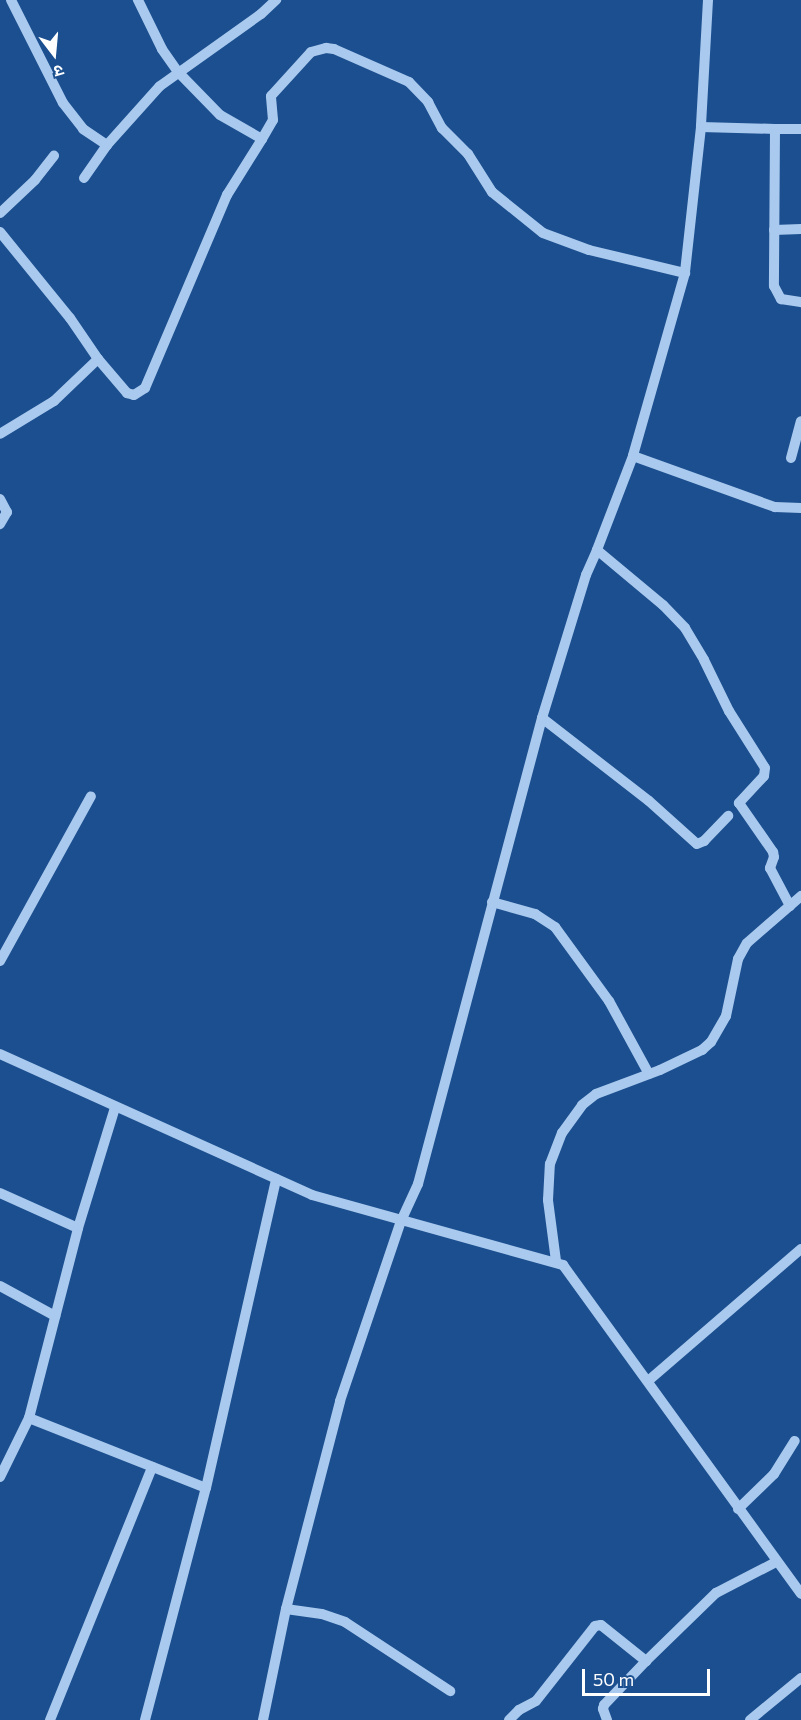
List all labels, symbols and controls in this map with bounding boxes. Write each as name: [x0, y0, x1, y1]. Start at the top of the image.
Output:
north arrow: [24, 24, 84, 84]
text: उ: [52, 61, 66, 82]
scale bar: [585, 1657, 712, 1695]
text: 50 m: [593, 1668, 634, 1690]

